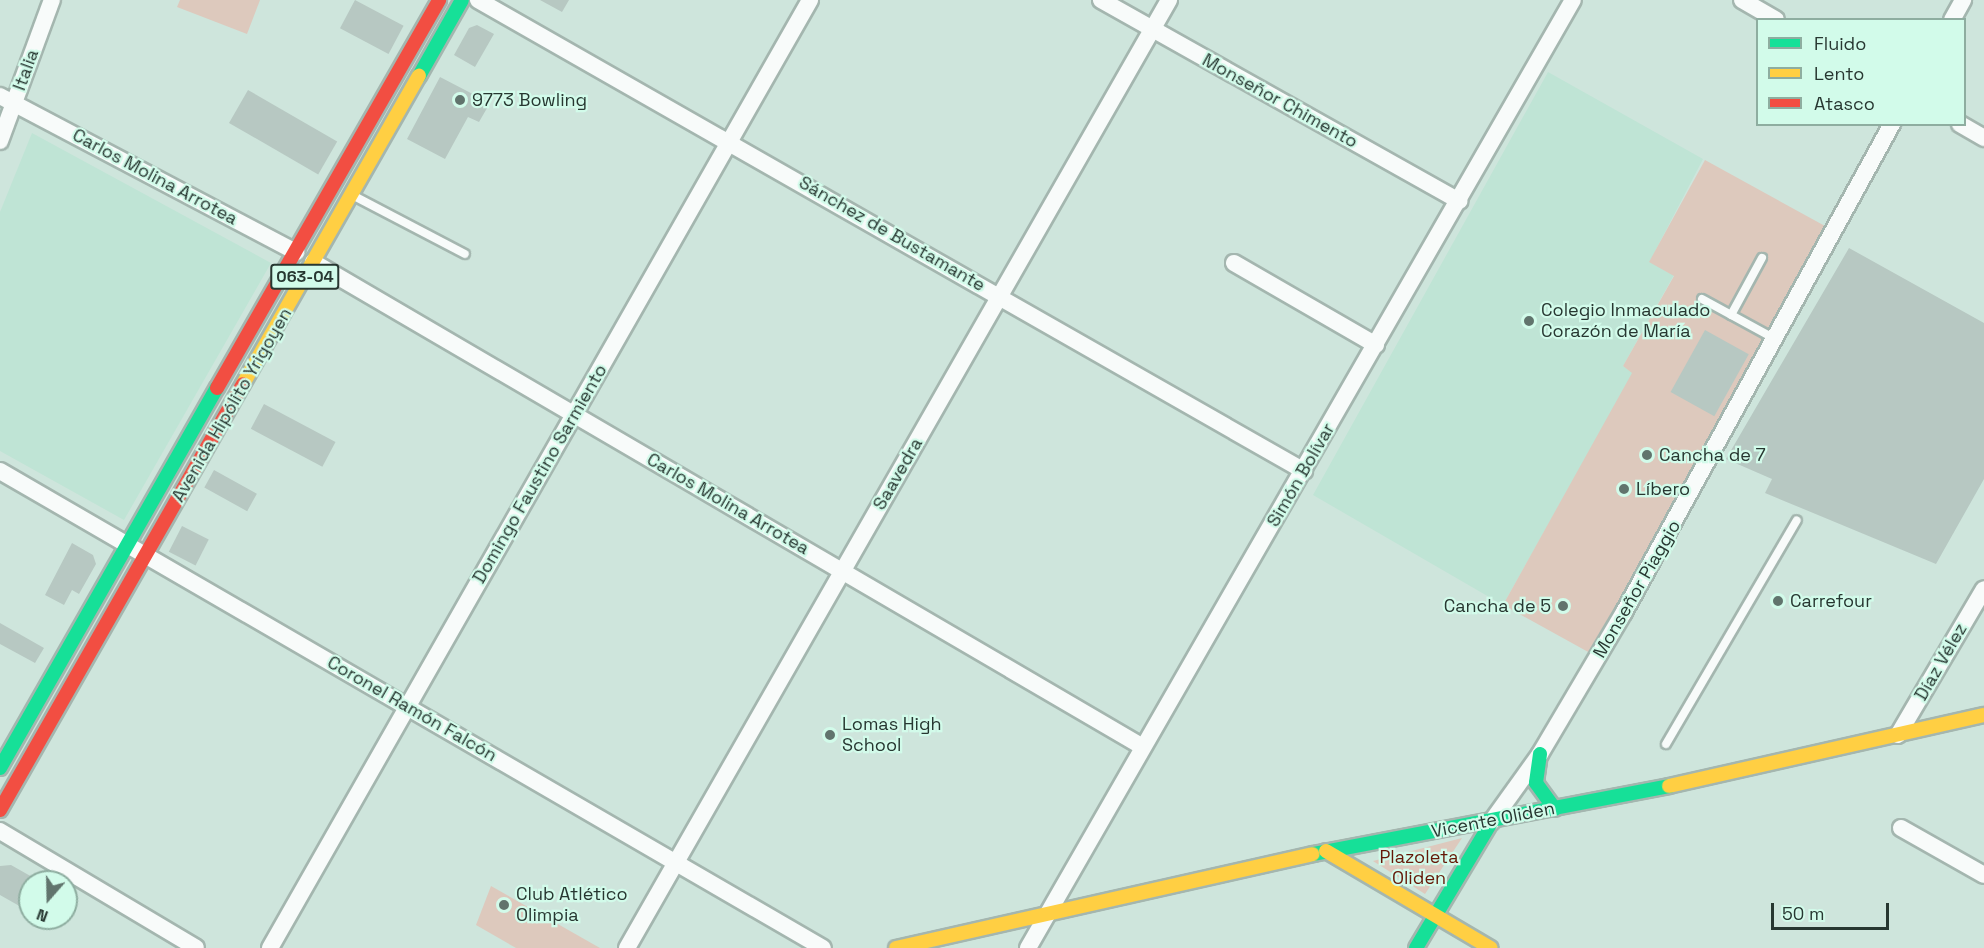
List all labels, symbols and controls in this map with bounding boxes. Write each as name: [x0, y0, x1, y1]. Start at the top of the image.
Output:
legend: [1756, 18, 1966, 126]
text: Fluido: [1814, 32, 1866, 55]
street label: Italia: [9, 47, 43, 93]
street label: Monseñor Chimento: [1198, 49, 1362, 153]
text: Lento: [1814, 62, 1864, 85]
place label: 9773 Bowling: [472, 89, 587, 111]
text: Atasco: [1814, 92, 1875, 115]
marker: 9773 Bowling: [453, 93, 467, 107]
street label: Carlos Molina Arrotea: [69, 124, 241, 230]
street label: Sánchez de Bustamante: [795, 172, 989, 296]
road number: 063-04: [269, 264, 341, 290]
place label: Colegio Inmaculado Corazón de María: [1541, 300, 1710, 342]
street label: Avenida Hipólito Yrigoyen: [167, 304, 297, 506]
marker: Colegio Inmaculado Corazón de María: [1522, 314, 1536, 328]
street label: Domingo Faustino Sarmiento: [468, 361, 612, 587]
street label: Simón Bolívar: [1263, 419, 1339, 531]
street label: Saavedra: [869, 434, 927, 514]
place label: Cancha de 7: [1659, 444, 1766, 466]
marker: Cancha de 7: [1640, 448, 1654, 462]
street label: Carlos Molina Arrotea: [643, 449, 813, 559]
place label: Líbero: [1636, 478, 1690, 500]
marker: Líbero: [1617, 482, 1631, 496]
street label: Monseñor Piaggio: [1589, 516, 1685, 662]
place label: Carrefour: [1790, 590, 1872, 612]
marker: Carrefour: [1771, 594, 1785, 608]
place label: Cancha de 5: [1444, 595, 1551, 617]
marker: Cancha de 5: [1556, 599, 1570, 613]
street label: Díaz Vélez: [1910, 619, 1972, 705]
street label: Coronel Ramón Falcón: [323, 652, 501, 766]
place label: Lomas High School: [842, 714, 942, 756]
marker: Lomas High School: [823, 728, 837, 742]
street label: Vicente Oliden: [1430, 797, 1556, 843]
park label: Plazoleta Oliden: [1379, 847, 1459, 890]
north arrow: [18, 870, 78, 930]
place label: Club Atlético Olimpia: [516, 884, 628, 926]
scale bar: [1774, 891, 1892, 929]
marker: Club Atlético Olimpia: [497, 898, 511, 912]
text: 50 m: [1782, 902, 1824, 925]
text: N: [34, 904, 51, 927]

